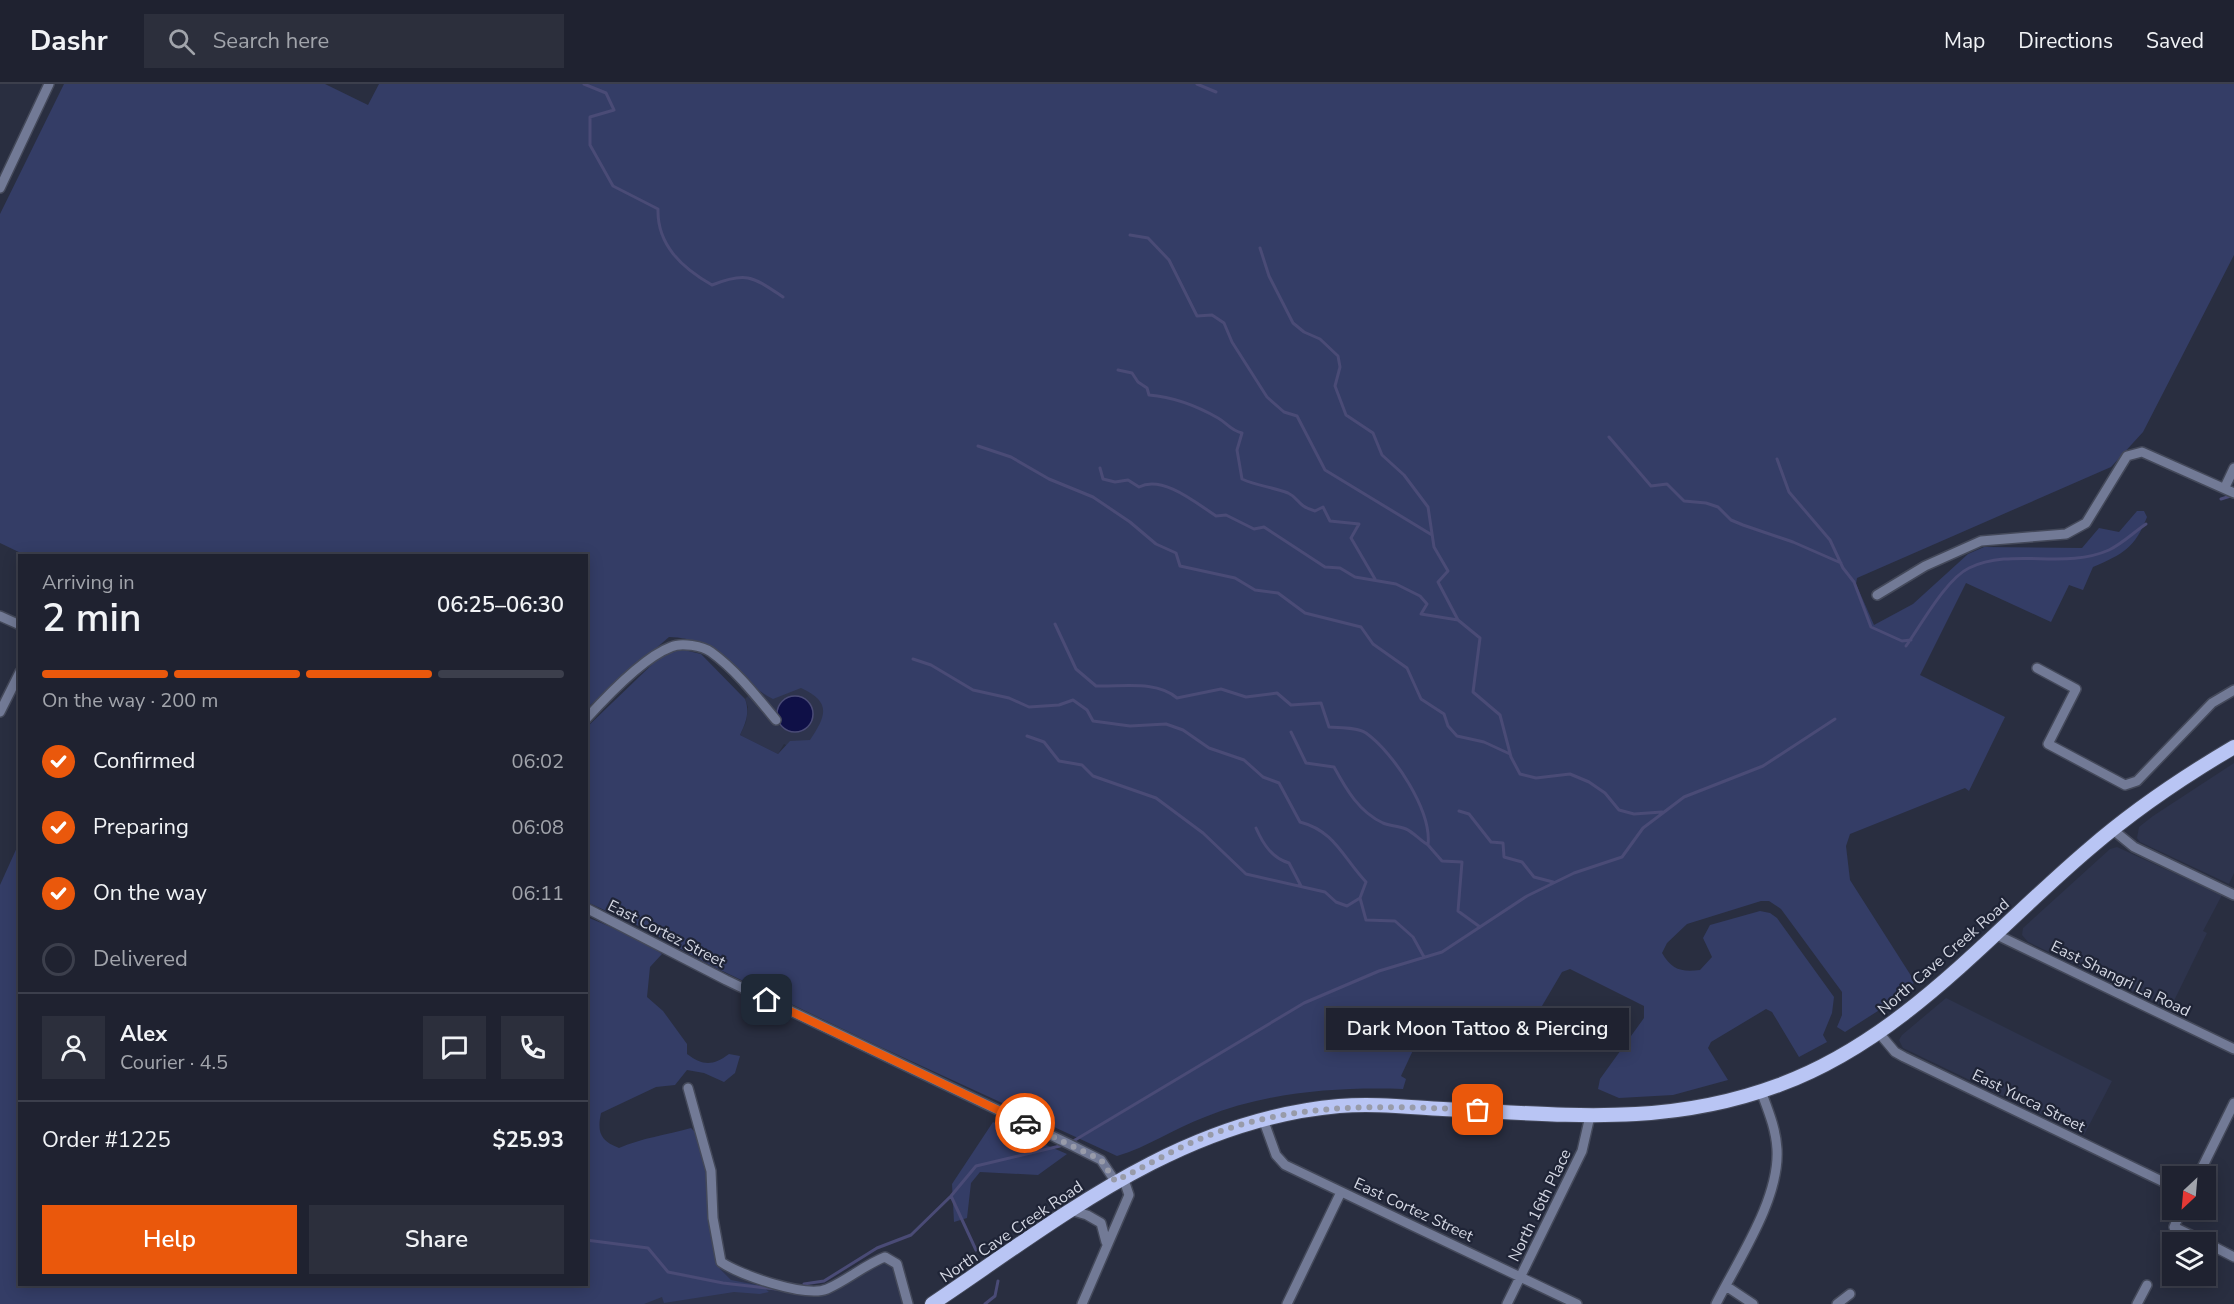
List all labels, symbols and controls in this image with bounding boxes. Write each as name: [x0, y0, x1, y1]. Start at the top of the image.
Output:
search box: [144, 14, 564, 68]
text: Dashr: [30, 22, 108, 60]
icon: search: [165, 25, 198, 58]
text: Search here: [213, 26, 329, 56]
text: Map: [1944, 27, 1985, 55]
text: Directions: [2018, 27, 2113, 55]
text: Saved: [2146, 27, 2204, 55]
text: Arriving in: [42, 569, 135, 596]
text: 06:25–06:30: [437, 590, 564, 620]
text: 2 min: [42, 592, 141, 645]
text: On the way · 200 m: [42, 687, 218, 714]
icon: check: [42, 745, 75, 778]
text: Confirmed: [93, 746, 195, 776]
text: 06:02: [511, 748, 564, 775]
icon: check: [42, 811, 75, 844]
text: Preparing: [93, 812, 189, 842]
text: 06:08: [511, 814, 564, 841]
icon: check: [42, 877, 75, 910]
text: On the way: [93, 878, 207, 908]
text: 06:11: [511, 880, 564, 907]
street label: North Cave Creek Road: [1873, 893, 2014, 1020]
street label: East Cortez Street: [604, 895, 730, 973]
street label: East Shangri La Road: [2047, 935, 2194, 1022]
text: Delivered: [93, 944, 188, 974]
pin: [741, 974, 792, 1025]
icon: home: [750, 983, 783, 1016]
callout: Dark Moon Tattoo & Piercing: [1326, 1008, 1630, 1050]
text: Dark Moon Tattoo & Piercing: [1347, 1015, 1608, 1042]
button: person: [42, 1016, 105, 1079]
button: chat: [423, 1016, 486, 1079]
button: phone: [501, 1016, 564, 1079]
text: Alex: [120, 1019, 167, 1049]
text: Courier · 4.5: [120, 1049, 228, 1076]
street label: East Yucca Street: [1968, 1064, 2089, 1138]
pin: [1452, 1084, 1503, 1135]
courier: [995, 1093, 1055, 1153]
icon: bag: [1461, 1093, 1494, 1126]
icon: car: [1009, 1107, 1042, 1140]
text: Order #1225: [42, 1125, 171, 1155]
text: $25.93: [493, 1125, 564, 1155]
street label: North 16th Place: [1503, 1145, 1577, 1265]
north arrow: [2162, 1166, 2216, 1220]
map controls: [2162, 1166, 2216, 1286]
street label: East Cortez Street: [1350, 1173, 1477, 1247]
street label: North Cave Creek Road: [936, 1176, 1087, 1288]
button: Help: [42, 1205, 297, 1274]
button: Share: [309, 1205, 564, 1274]
button: layers: [2162, 1232, 2216, 1286]

